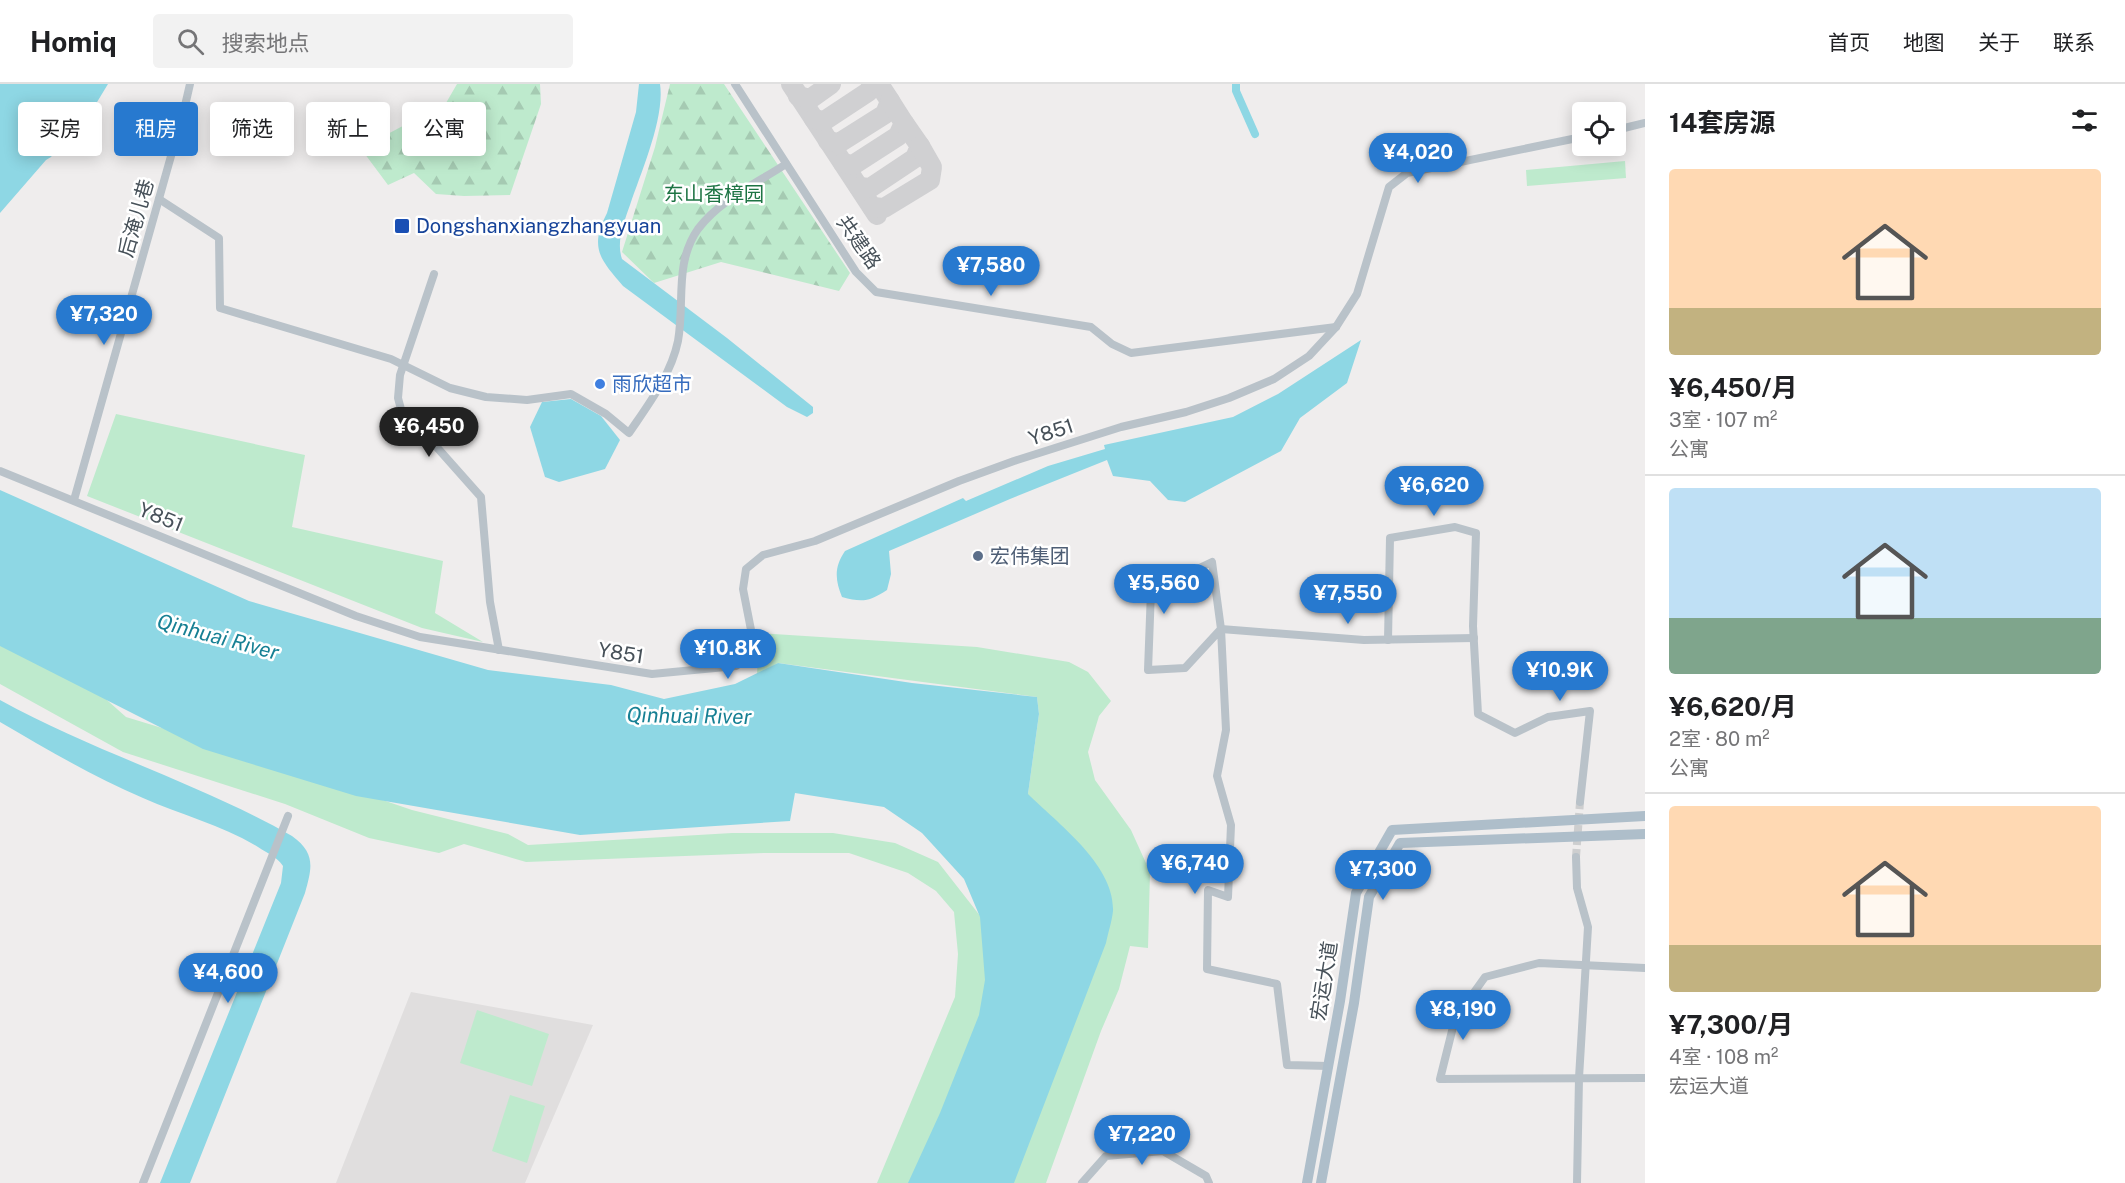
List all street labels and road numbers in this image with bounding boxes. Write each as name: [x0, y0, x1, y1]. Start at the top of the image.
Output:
street label: 后淹儿巷: [113, 176, 159, 260]
street label: 共建路: [832, 211, 886, 273]
street label: Y851: [1025, 413, 1077, 451]
street label: Y851: [135, 497, 187, 537]
street label: Y851: [596, 638, 646, 668]
street label: 宏运大道: [1306, 940, 1342, 1022]

